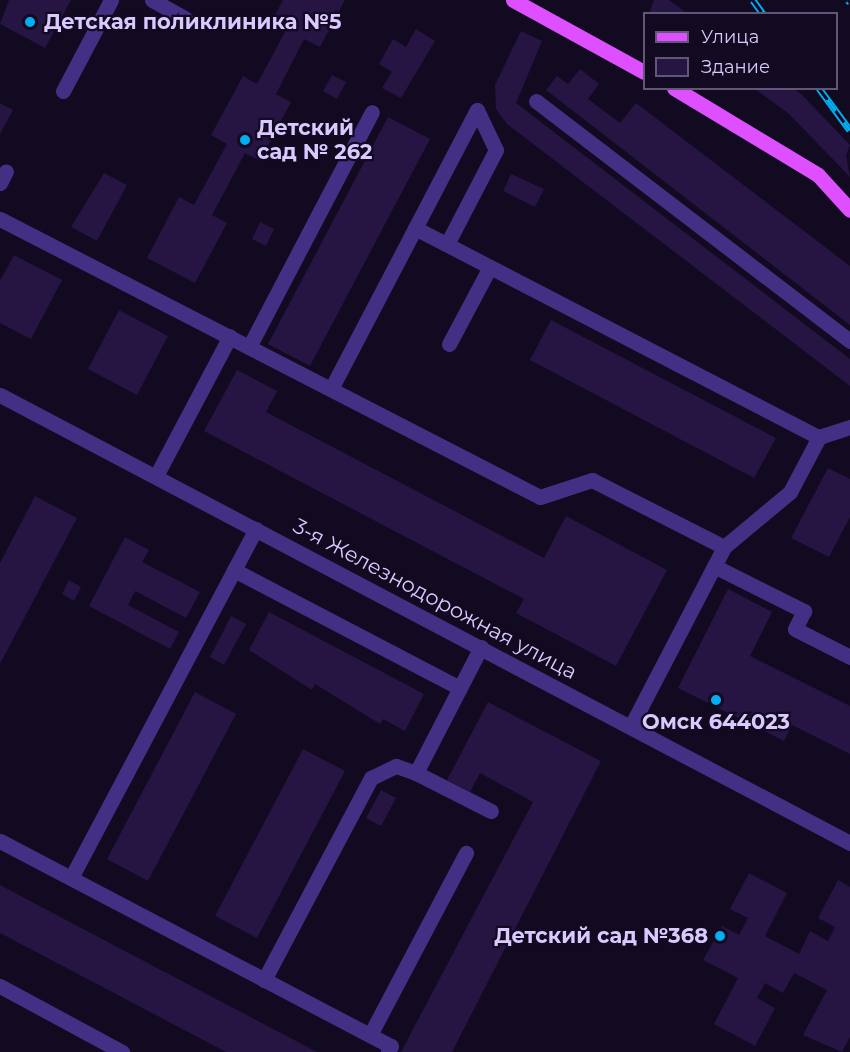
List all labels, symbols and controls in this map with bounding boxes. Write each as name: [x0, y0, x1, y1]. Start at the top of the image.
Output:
place label: Детская поликлиника №5: [44, 9, 341, 35]
legend: [643, 12, 838, 90]
marker: Детская поликлиника №5: [21, 13, 39, 31]
text: Улица: [701, 26, 759, 48]
text: Здание: [701, 56, 770, 78]
place label: Детский сад № 262: [257, 115, 372, 165]
marker: Детский сад № 262: [238, 133, 252, 147]
street label: 3-я Железнодорожная улица: [289, 513, 581, 685]
marker: Омск 644023: [709, 693, 723, 707]
place label: Омск 644023: [642, 709, 790, 735]
place label: Детский сад №368: [494, 923, 708, 949]
marker: Детский сад №368: [713, 929, 727, 943]

